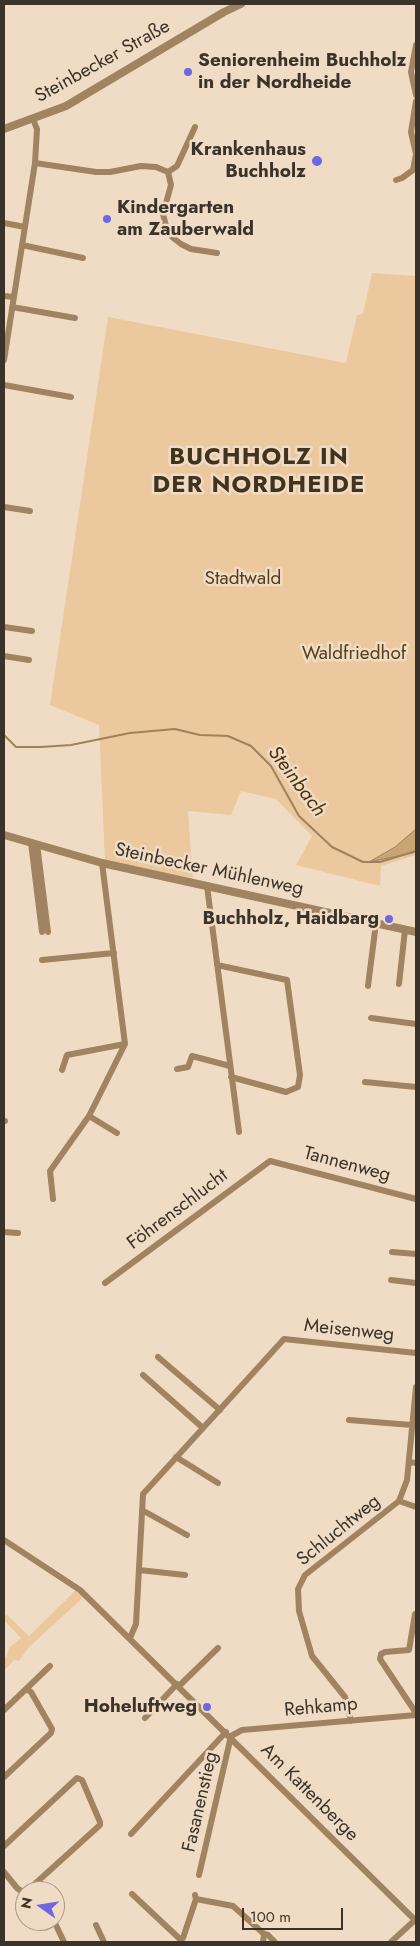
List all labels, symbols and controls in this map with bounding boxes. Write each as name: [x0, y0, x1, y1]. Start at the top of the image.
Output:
street label: Steinbecker Straße: [32, 16, 174, 108]
place label: Seniorenheim Buchholz in der Nordheide: [198, 50, 407, 94]
marker: Seniorenheim Buchholz in der Nordheide: [182, 66, 194, 78]
place label: Krankenhaus Buchholz: [191, 139, 306, 183]
marker: Krankenhaus Buchholz: [310, 154, 324, 168]
place label: Kindergarten am Zauberwald: [117, 197, 254, 241]
marker: Kindergarten am Zauberwald: [101, 213, 113, 225]
district label: BUCHHOLZ IN DER NORDHEIDE: [151, 444, 367, 500]
park label: Stadtwald: [205, 568, 281, 590]
park label: Waldfriedhof: [302, 643, 406, 665]
water label: Steinbach: [262, 742, 330, 822]
street label: Steinbecker Mühlenweg: [113, 839, 305, 901]
place label: Buchholz, Haidbarg: [203, 908, 379, 930]
marker: Buchholz, Haidbarg: [383, 913, 395, 925]
street label: Tannenweg: [301, 1142, 393, 1188]
street label: Föhrenschlucht: [123, 1165, 233, 1255]
street label: Meisenweg: [303, 1315, 395, 1347]
street label: Schluchtweg: [293, 1490, 385, 1572]
street label: Rehkamp: [283, 1693, 359, 1723]
place label: Hoheluftweg: [84, 1696, 197, 1718]
marker: Hoheluftweg: [201, 1701, 213, 1713]
street label: Am Kattenberge: [255, 1739, 363, 1847]
street label: Fasanenstieg: [178, 1750, 224, 1854]
north arrow: [15, 1881, 65, 1931]
text: N: [15, 1895, 37, 1911]
scale bar: [245, 1898, 346, 1930]
text: 100 m: [250, 1906, 291, 1928]

